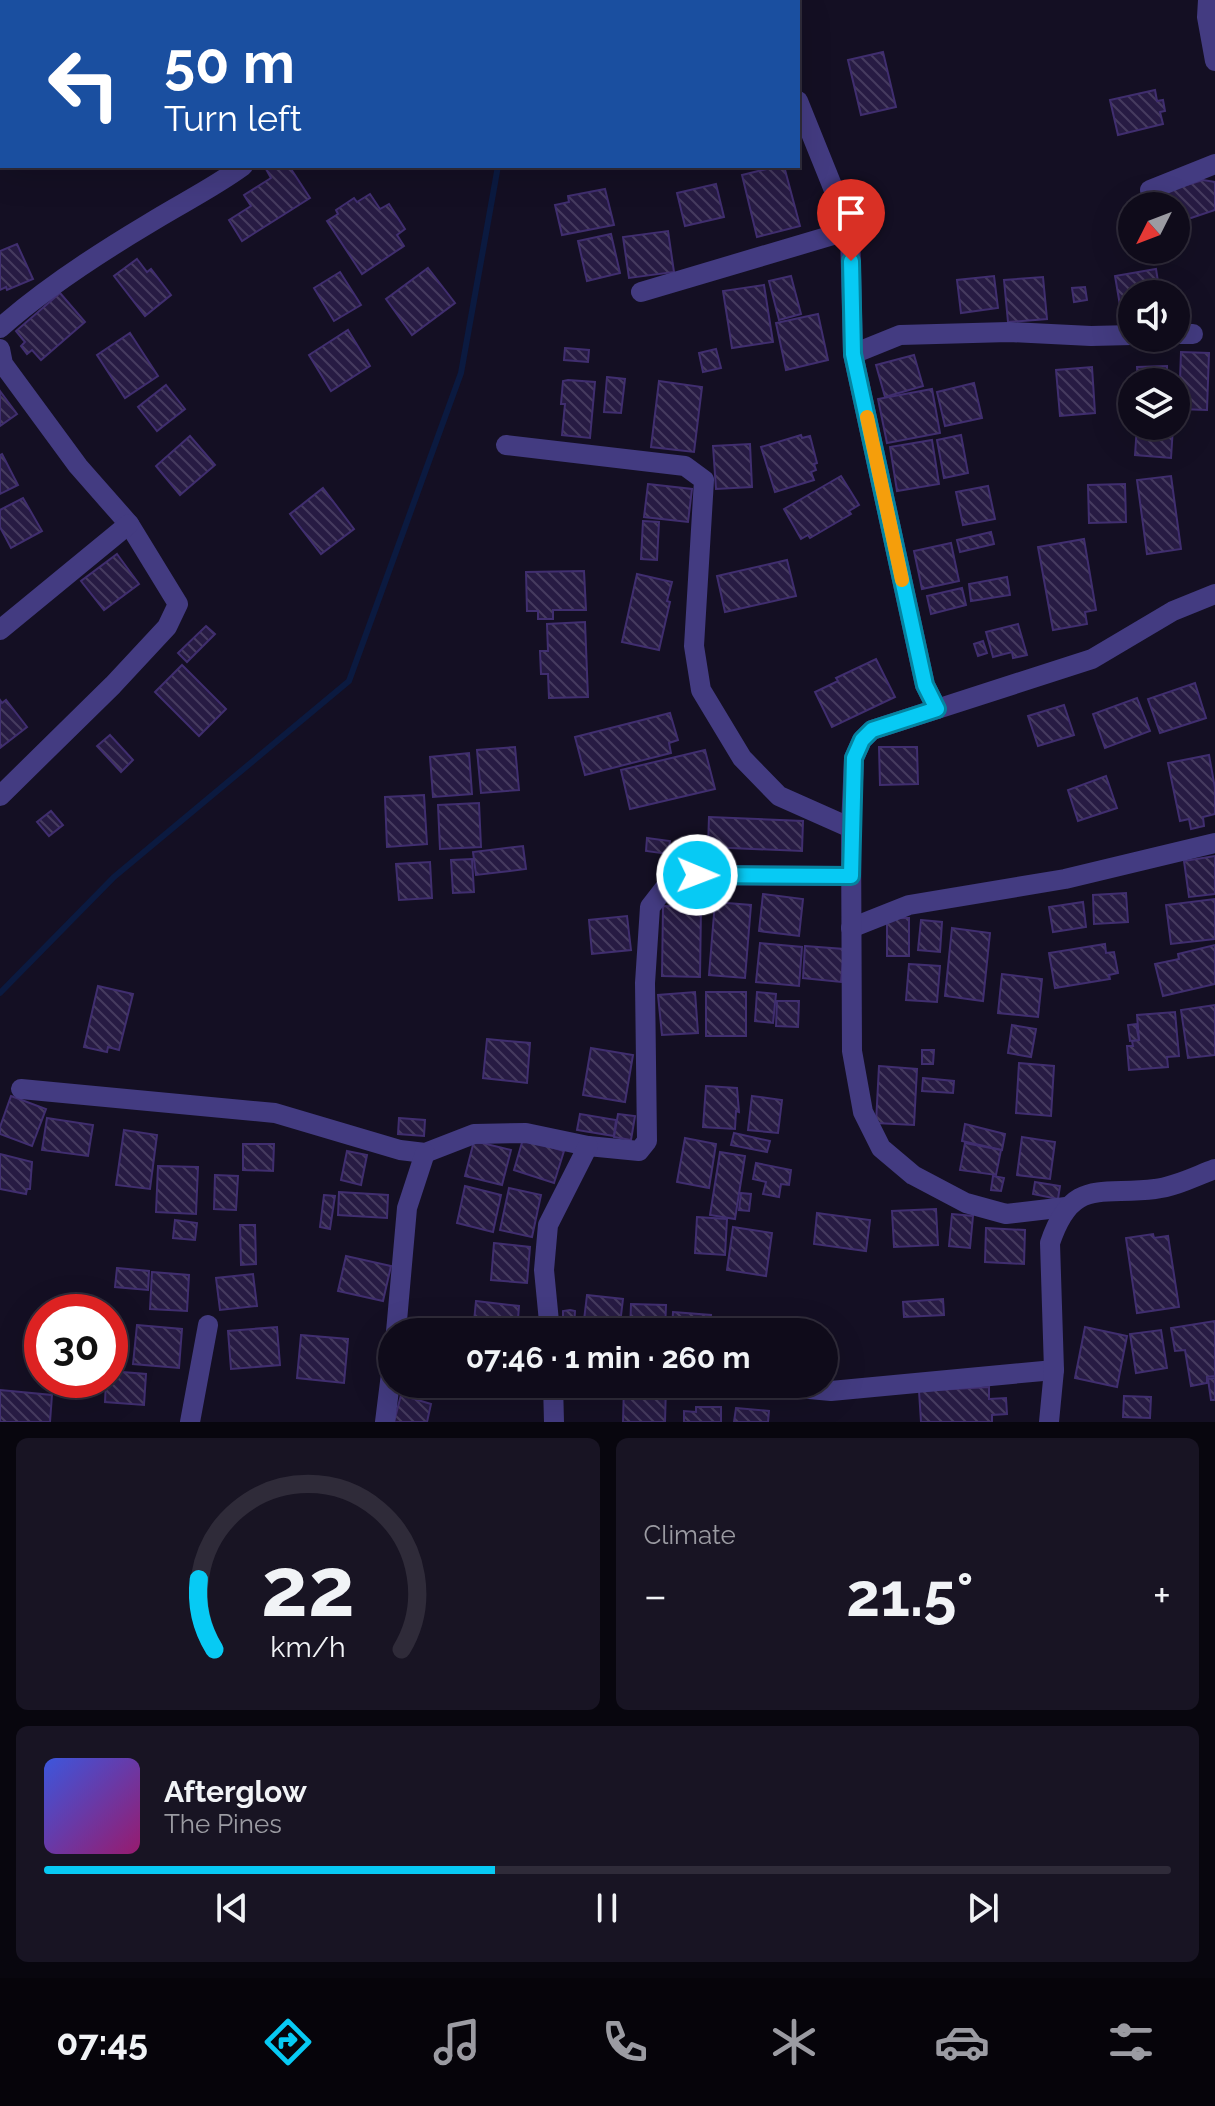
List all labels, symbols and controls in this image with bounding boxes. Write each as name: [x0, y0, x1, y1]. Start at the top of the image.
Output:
text: 50 m: [164, 30, 295, 96]
icon: left: [32, 32, 136, 136]
text: Turn left: [164, 97, 302, 139]
pin: [817, 179, 885, 261]
icon: arrive: [829, 191, 873, 235]
north arrow: [1118, 192, 1190, 264]
map controls: [1118, 192, 1190, 440]
button: sound: [1118, 280, 1190, 352]
button: layers: [1118, 368, 1190, 440]
position arrow: [655, 833, 739, 917]
speed limit sign: 30: [24, 1294, 128, 1398]
text: 07:46 · 1 min · 260 m: [466, 1340, 750, 1375]
text: Climate: [644, 1520, 736, 1550]
text: 22: [261, 1538, 355, 1635]
text: 21.5°: [846, 1560, 974, 1630]
text: −: [644, 1570, 667, 1621]
text: +: [1153, 1570, 1171, 1621]
text: km/h: [270, 1630, 345, 1664]
text: Afterglow: [164, 1774, 307, 1809]
text: The Pines: [164, 1809, 282, 1839]
icon: previous: [210, 1886, 254, 1930]
icon: pause: [585, 1886, 629, 1930]
icon: next: [961, 1886, 1005, 1930]
icon: directions: [260, 2014, 316, 2070]
icon: music: [429, 2014, 485, 2070]
icon: phone: [597, 2014, 653, 2070]
icon: climate: [766, 2014, 822, 2070]
icon: car: [934, 2014, 990, 2070]
icon: filters: [1103, 2014, 1159, 2070]
text: 07:45: [56, 2021, 148, 2063]

